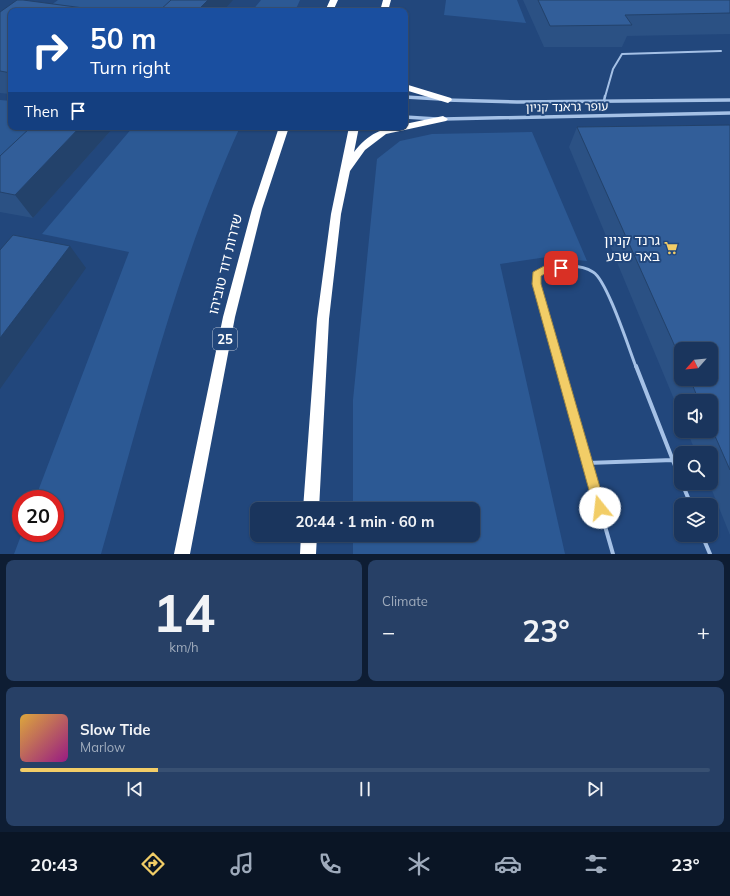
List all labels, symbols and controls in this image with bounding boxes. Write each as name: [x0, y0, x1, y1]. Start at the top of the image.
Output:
text: 50 m: [90, 21, 156, 56]
icon: right: [24, 24, 76, 76]
text: Turn right: [90, 56, 170, 79]
street label: עופר גראנד קניון: [526, 98, 608, 115]
icon: arrive: [67, 100, 89, 122]
text: Then: [24, 102, 59, 121]
street label: שדרות דוד טוביהו: [204, 212, 246, 316]
place label: גרנד קניון באר שבע: [604, 231, 660, 265]
supermarket icon: גרנד קניון באר שבע: [663, 240, 679, 256]
pin: [544, 251, 578, 285]
icon: arrive: [550, 257, 572, 279]
road number: 25: [213, 328, 237, 350]
north arrow: [674, 342, 718, 386]
map controls: [674, 342, 718, 542]
button: sound: [674, 394, 718, 438]
button: search: [674, 446, 718, 490]
position arrow: [579, 487, 621, 529]
speed limit sign: 20: [12, 490, 64, 542]
button: layers: [674, 498, 718, 542]
text: 20:44 · 1 min · 60 m: [296, 512, 434, 531]
text: 14: [153, 580, 215, 645]
text: Climate: [382, 593, 428, 609]
text: 23°: [522, 612, 570, 650]
text: −: [382, 618, 395, 646]
text: +: [697, 618, 710, 646]
text: km/h: [169, 639, 199, 655]
text: Slow Tide: [80, 720, 150, 739]
text: Marlow: [80, 739, 125, 755]
icon: previous: [124, 778, 146, 800]
icon: pause: [354, 778, 376, 800]
icon: next: [584, 778, 606, 800]
icon: directions: [139, 850, 167, 878]
icon: music: [228, 850, 256, 878]
icon: phone: [316, 850, 344, 878]
icon: climate: [405, 850, 433, 878]
icon: car: [494, 850, 522, 878]
icon: filters: [582, 850, 610, 878]
text: 20:43: [30, 853, 78, 876]
text: 23°: [671, 853, 700, 876]

